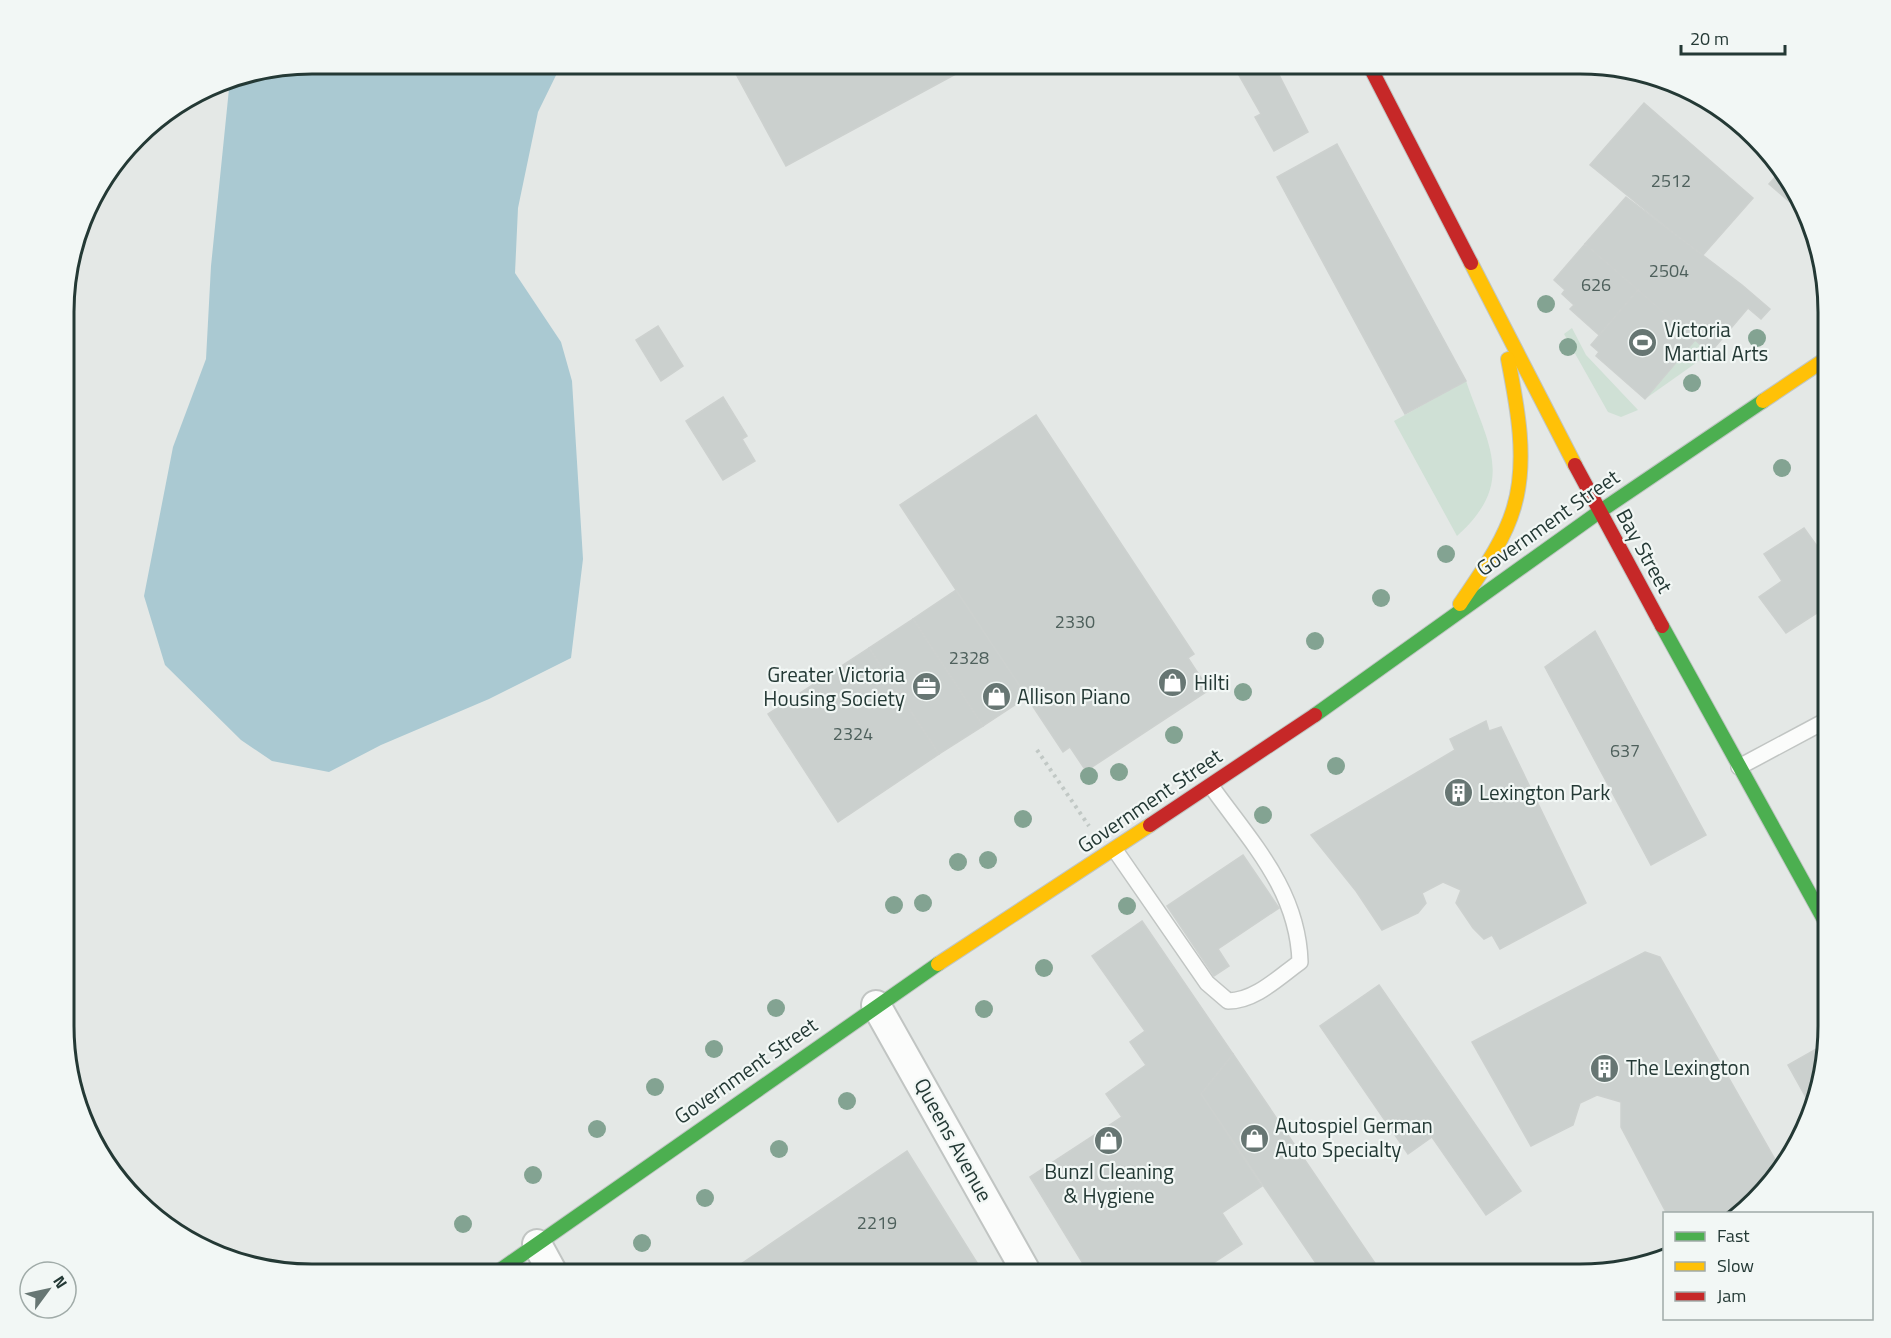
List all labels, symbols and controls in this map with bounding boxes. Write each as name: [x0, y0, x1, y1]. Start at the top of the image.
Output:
scale bar: [1681, 18, 1784, 56]
text: 20 m: [1690, 25, 1729, 52]
house number: 2512: [1651, 167, 1691, 194]
house number: 2504: [1649, 257, 1689, 284]
house number: 626: [1581, 271, 1611, 298]
place label: Victoria Martial Arts: [1664, 313, 1768, 369]
sports icon: Victoria Martial Arts: [1627, 326, 1659, 358]
street label: Government Street: [1469, 460, 1626, 584]
street label: Bay Street: [1609, 502, 1682, 599]
house number: 2330: [1055, 608, 1095, 635]
house number: 2328: [949, 644, 989, 671]
place label: Greater Victoria Housing Society: [763, 658, 905, 714]
place label: Hilti: [1194, 666, 1230, 698]
shop icon: Hilti: [1157, 667, 1189, 699]
office icon: Greater Victoria Housing Society: [910, 671, 942, 703]
place label: Allison Piano: [1017, 680, 1131, 712]
shop icon: Allison Piano: [980, 681, 1012, 713]
house number: 2324: [833, 720, 873, 747]
house number: 637: [1610, 737, 1640, 764]
street label: Government Street: [1071, 739, 1229, 861]
place label: Lexington Park: [1479, 776, 1610, 808]
building icon: Lexington Park: [1442, 777, 1474, 809]
street label: Government Street: [667, 1008, 824, 1132]
place label: The Lexington: [1626, 1051, 1750, 1083]
building icon: The Lexington: [1589, 1052, 1621, 1084]
street label: Queens Avenue: [907, 1072, 1001, 1207]
place label: Autospiel German Auto Specialty: [1275, 1109, 1433, 1165]
shop icon: Autospiel German Auto Specialty: [1238, 1122, 1270, 1154]
shop icon: Bunzl Cleaning & Hygiene: [1093, 1125, 1125, 1157]
place label: Bunzl Cleaning & Hygiene: [1044, 1155, 1174, 1211]
house number: 2219: [857, 1209, 897, 1236]
legend: [1663, 1212, 1873, 1320]
text: Fast: [1717, 1222, 1750, 1249]
text: Slow: [1717, 1252, 1754, 1279]
north arrow: [18, 1260, 78, 1320]
text: N: [47, 1271, 74, 1293]
text: Jam: [1717, 1282, 1746, 1309]

